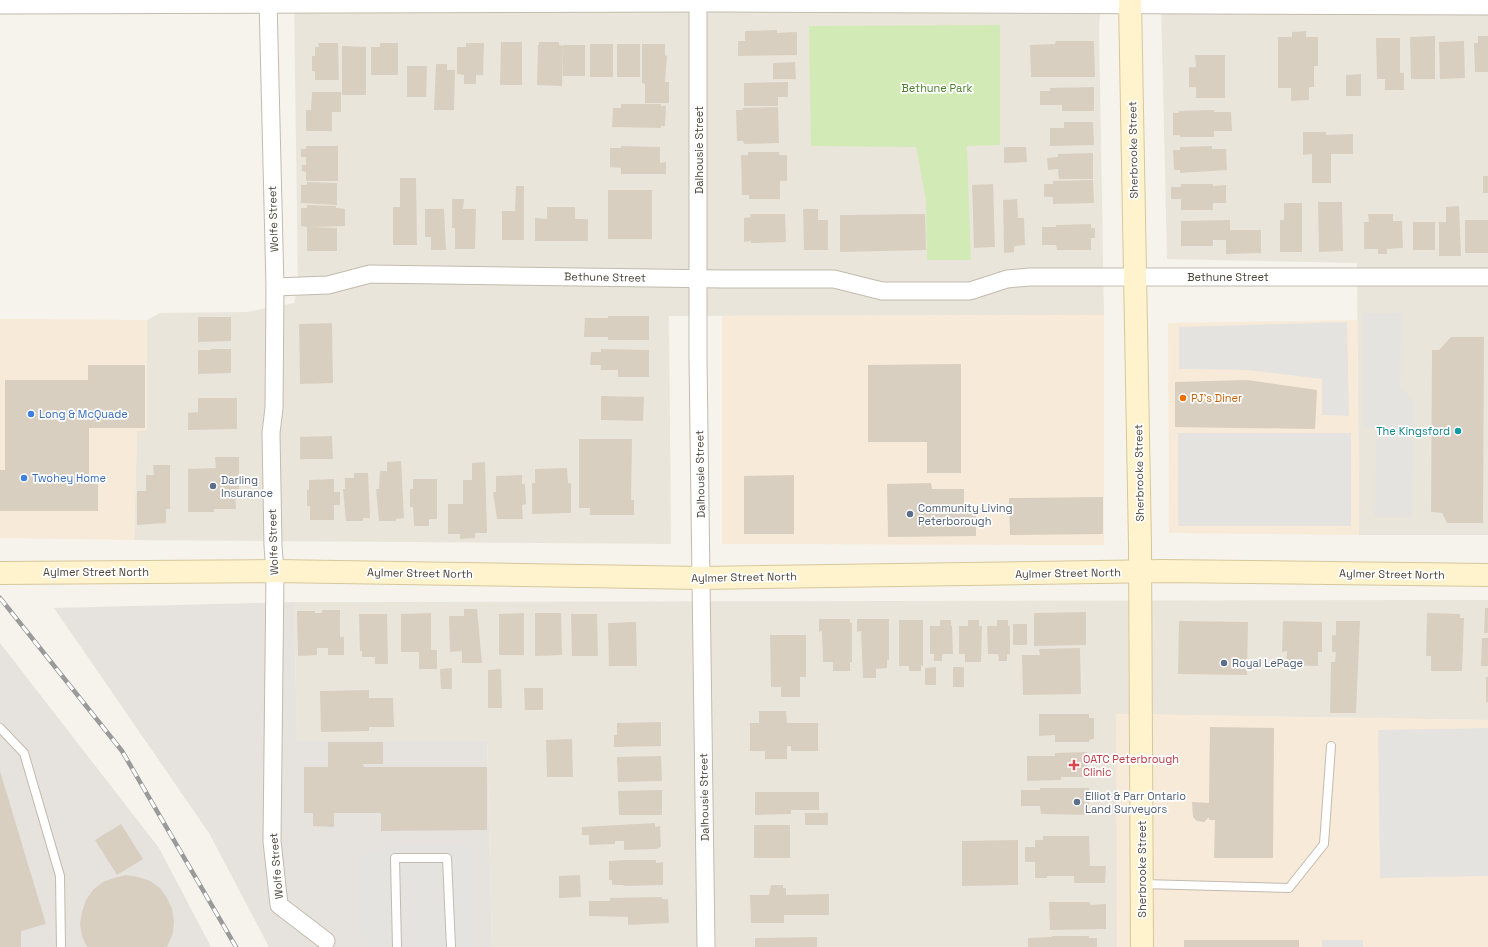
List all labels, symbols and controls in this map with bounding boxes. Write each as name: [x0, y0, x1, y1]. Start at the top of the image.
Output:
park label: Bethune Park: [902, 81, 973, 95]
street label: Sherbrooke Street: [1125, 101, 1141, 199]
street label: Dalhousie Street: [692, 106, 706, 194]
street label: Wolfe Street: [265, 186, 281, 252]
street label: Bethune Street: [564, 269, 646, 285]
street label: Bethune Street: [1187, 270, 1269, 284]
place label: PJ's Diner: [1191, 391, 1242, 405]
marker: PJ's Diner: [1178, 393, 1188, 403]
place label: Long & McQuade: [39, 407, 128, 421]
marker: Long & McQuade: [26, 409, 36, 419]
street label: Sherbrooke Street: [1131, 424, 1147, 522]
place label: The Kingsford: [1376, 424, 1450, 438]
marker: The Kingsford: [1453, 426, 1463, 436]
street label: Dalhousie Street: [692, 430, 708, 518]
place label: Twohey Home: [32, 471, 106, 485]
marker: Twohey Home: [19, 473, 29, 483]
place label: Darling Insurance: [221, 473, 273, 500]
marker: Darling Insurance: [208, 481, 218, 491]
place label: Community Living Peterborough: [918, 501, 1013, 528]
street label: Wolfe Street: [265, 509, 281, 575]
marker: Community Living Peterborough: [905, 509, 915, 519]
street label: Aylmer Street North: [43, 565, 149, 579]
street label: Aylmer Street North: [367, 565, 473, 581]
street label: Aylmer Street North: [1015, 565, 1121, 581]
street label: Aylmer Street North: [1339, 566, 1445, 582]
street label: Aylmer Street North: [691, 569, 797, 585]
place label: Royal LePage: [1232, 656, 1303, 670]
marker: Royal LePage: [1219, 658, 1229, 668]
place label: OATC Peterbrough Clinic: [1083, 752, 1179, 779]
street label: Dalhousie Street: [696, 753, 712, 841]
marker: OATC Peterbrough Clinic: [1068, 759, 1080, 771]
place label: Elliot & Parr Ontario Land Surveyors: [1085, 789, 1186, 816]
marker: Elliot & Parr Ontario Land Surveyors: [1072, 797, 1082, 807]
street label: Sherbrooke Street: [1135, 820, 1149, 918]
street label: Wolfe Street: [266, 832, 286, 900]

